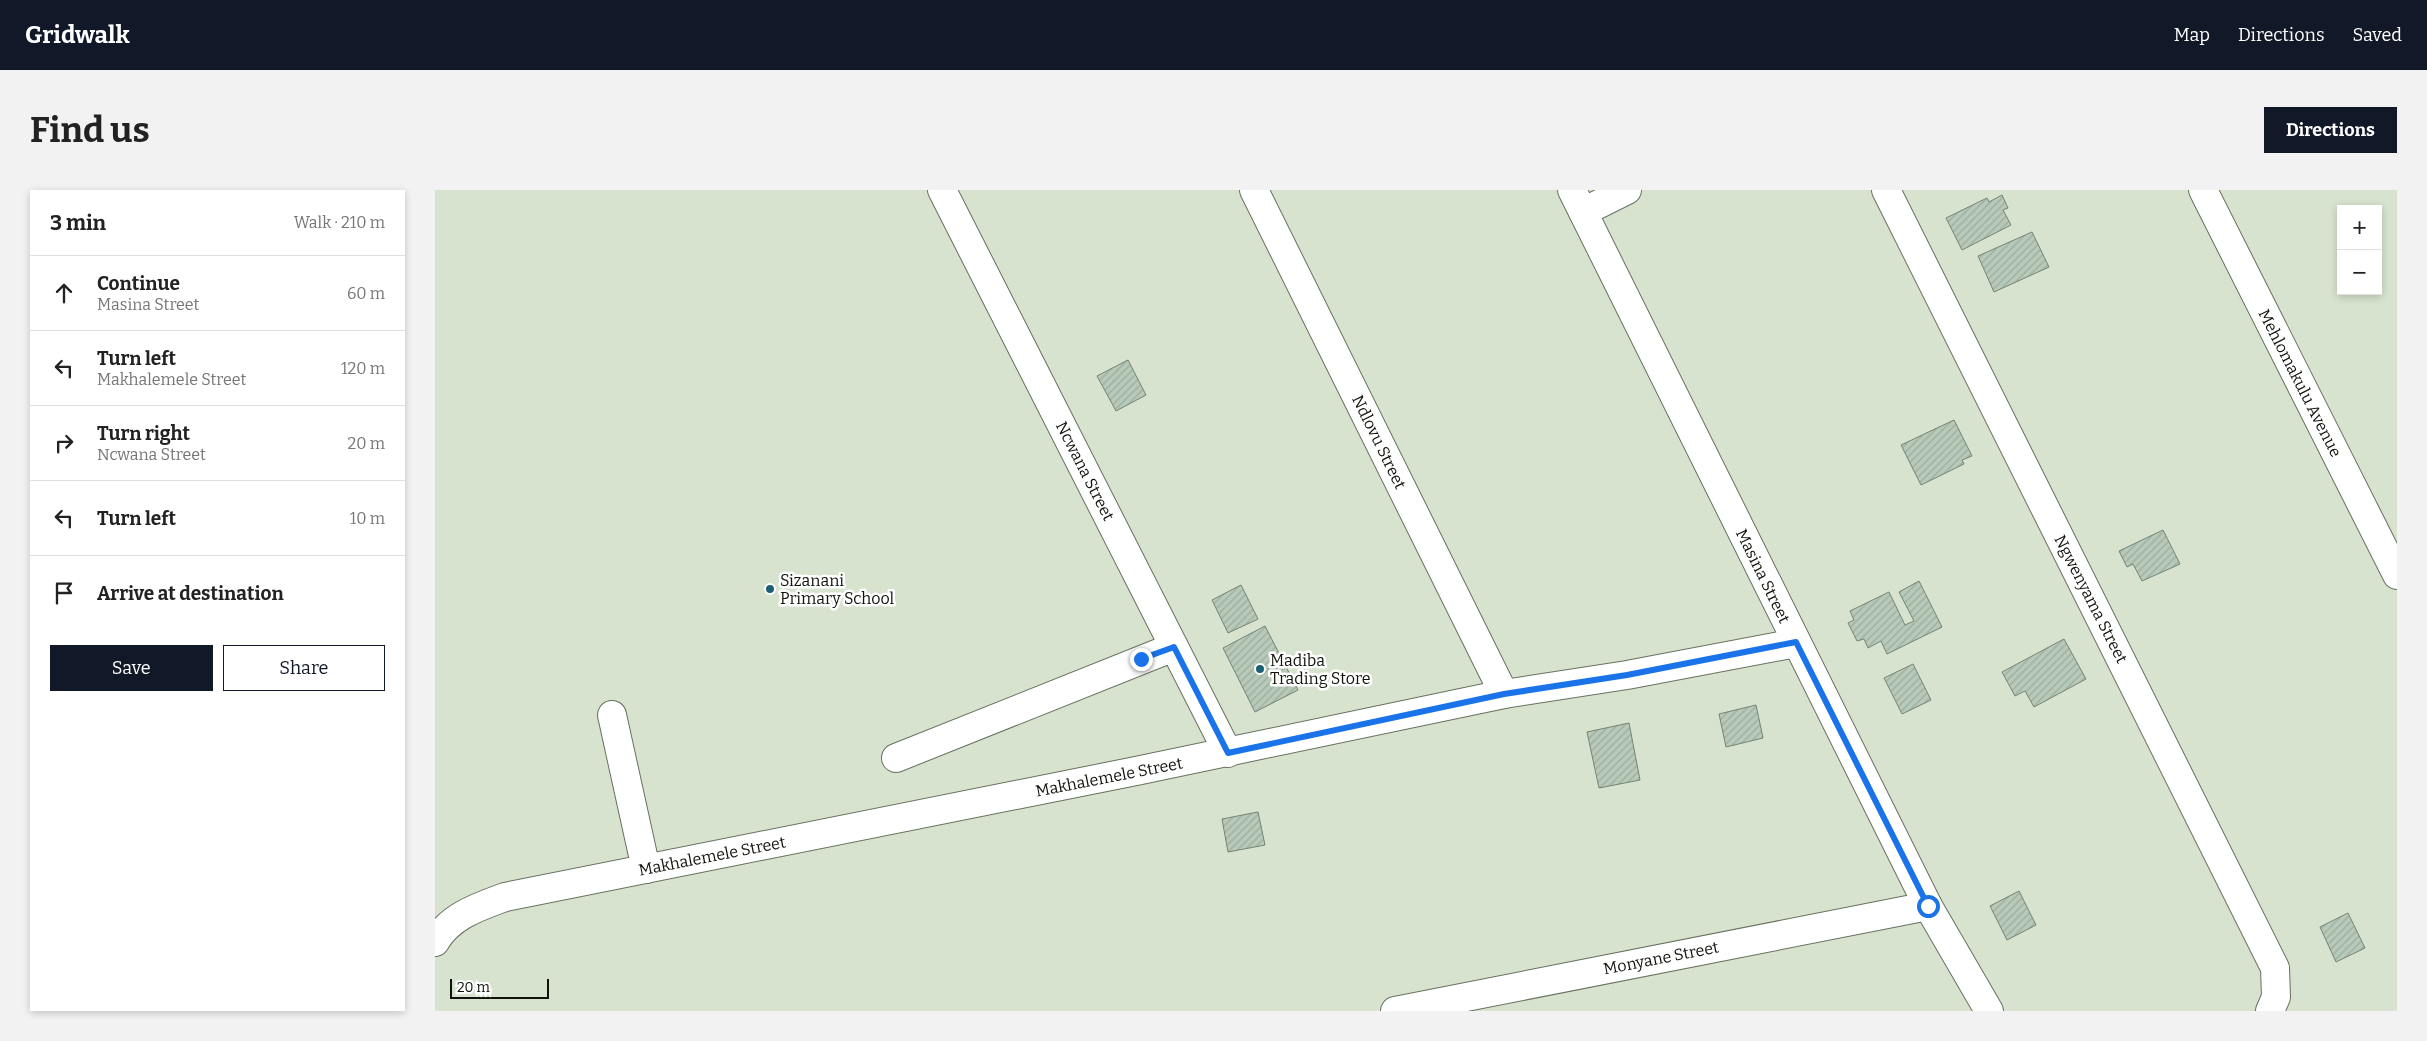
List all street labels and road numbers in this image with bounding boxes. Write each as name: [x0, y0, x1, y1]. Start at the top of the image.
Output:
street label: Mehlomakulu Avenue: [2254, 306, 2346, 460]
street label: Ndlovu Street: [1348, 392, 1410, 492]
street label: Ncwana Street: [1052, 418, 1118, 524]
street label: Masina Street: [1732, 526, 1794, 626]
street label: Ngwenyama Street: [2050, 532, 2132, 666]
street label: Makhalemele Street: [1034, 753, 1184, 801]
street label: Makhalemele Street: [637, 832, 787, 880]
street label: Monyane Street: [1602, 937, 1720, 978]

